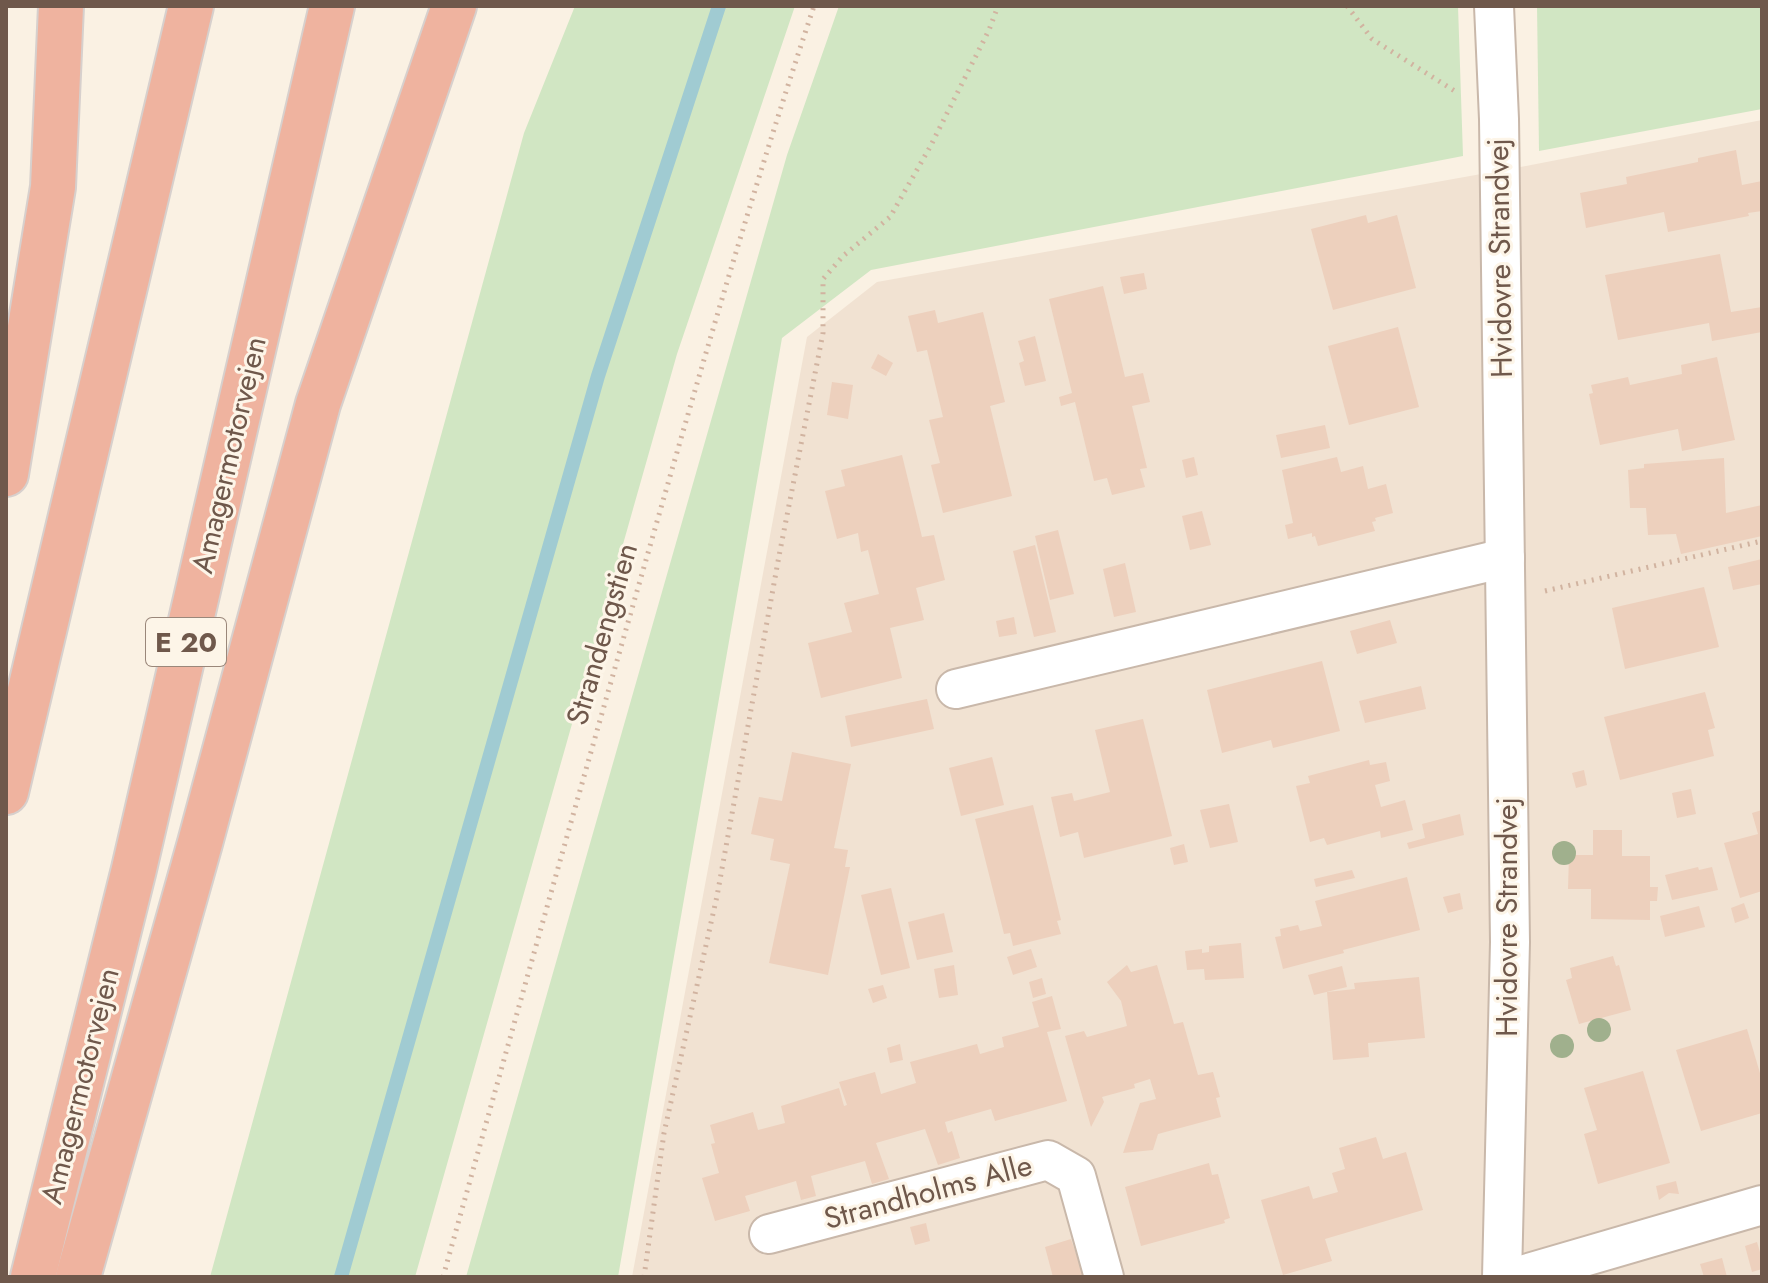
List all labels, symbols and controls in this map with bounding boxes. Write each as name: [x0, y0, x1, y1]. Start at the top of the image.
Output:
street label: Hvidovre Strandvej: [1476, 138, 1523, 378]
street label: Amagermotorvejen: [180, 332, 277, 578]
street label: Strandengstien: [555, 538, 648, 730]
road number: E 20: [146, 618, 226, 666]
street label: Hvidovre Strandvej: [1485, 797, 1528, 1037]
street label: Amagermotorvejen: [29, 963, 130, 1208]
street label: Strandholms Alle: [819, 1143, 1037, 1240]

